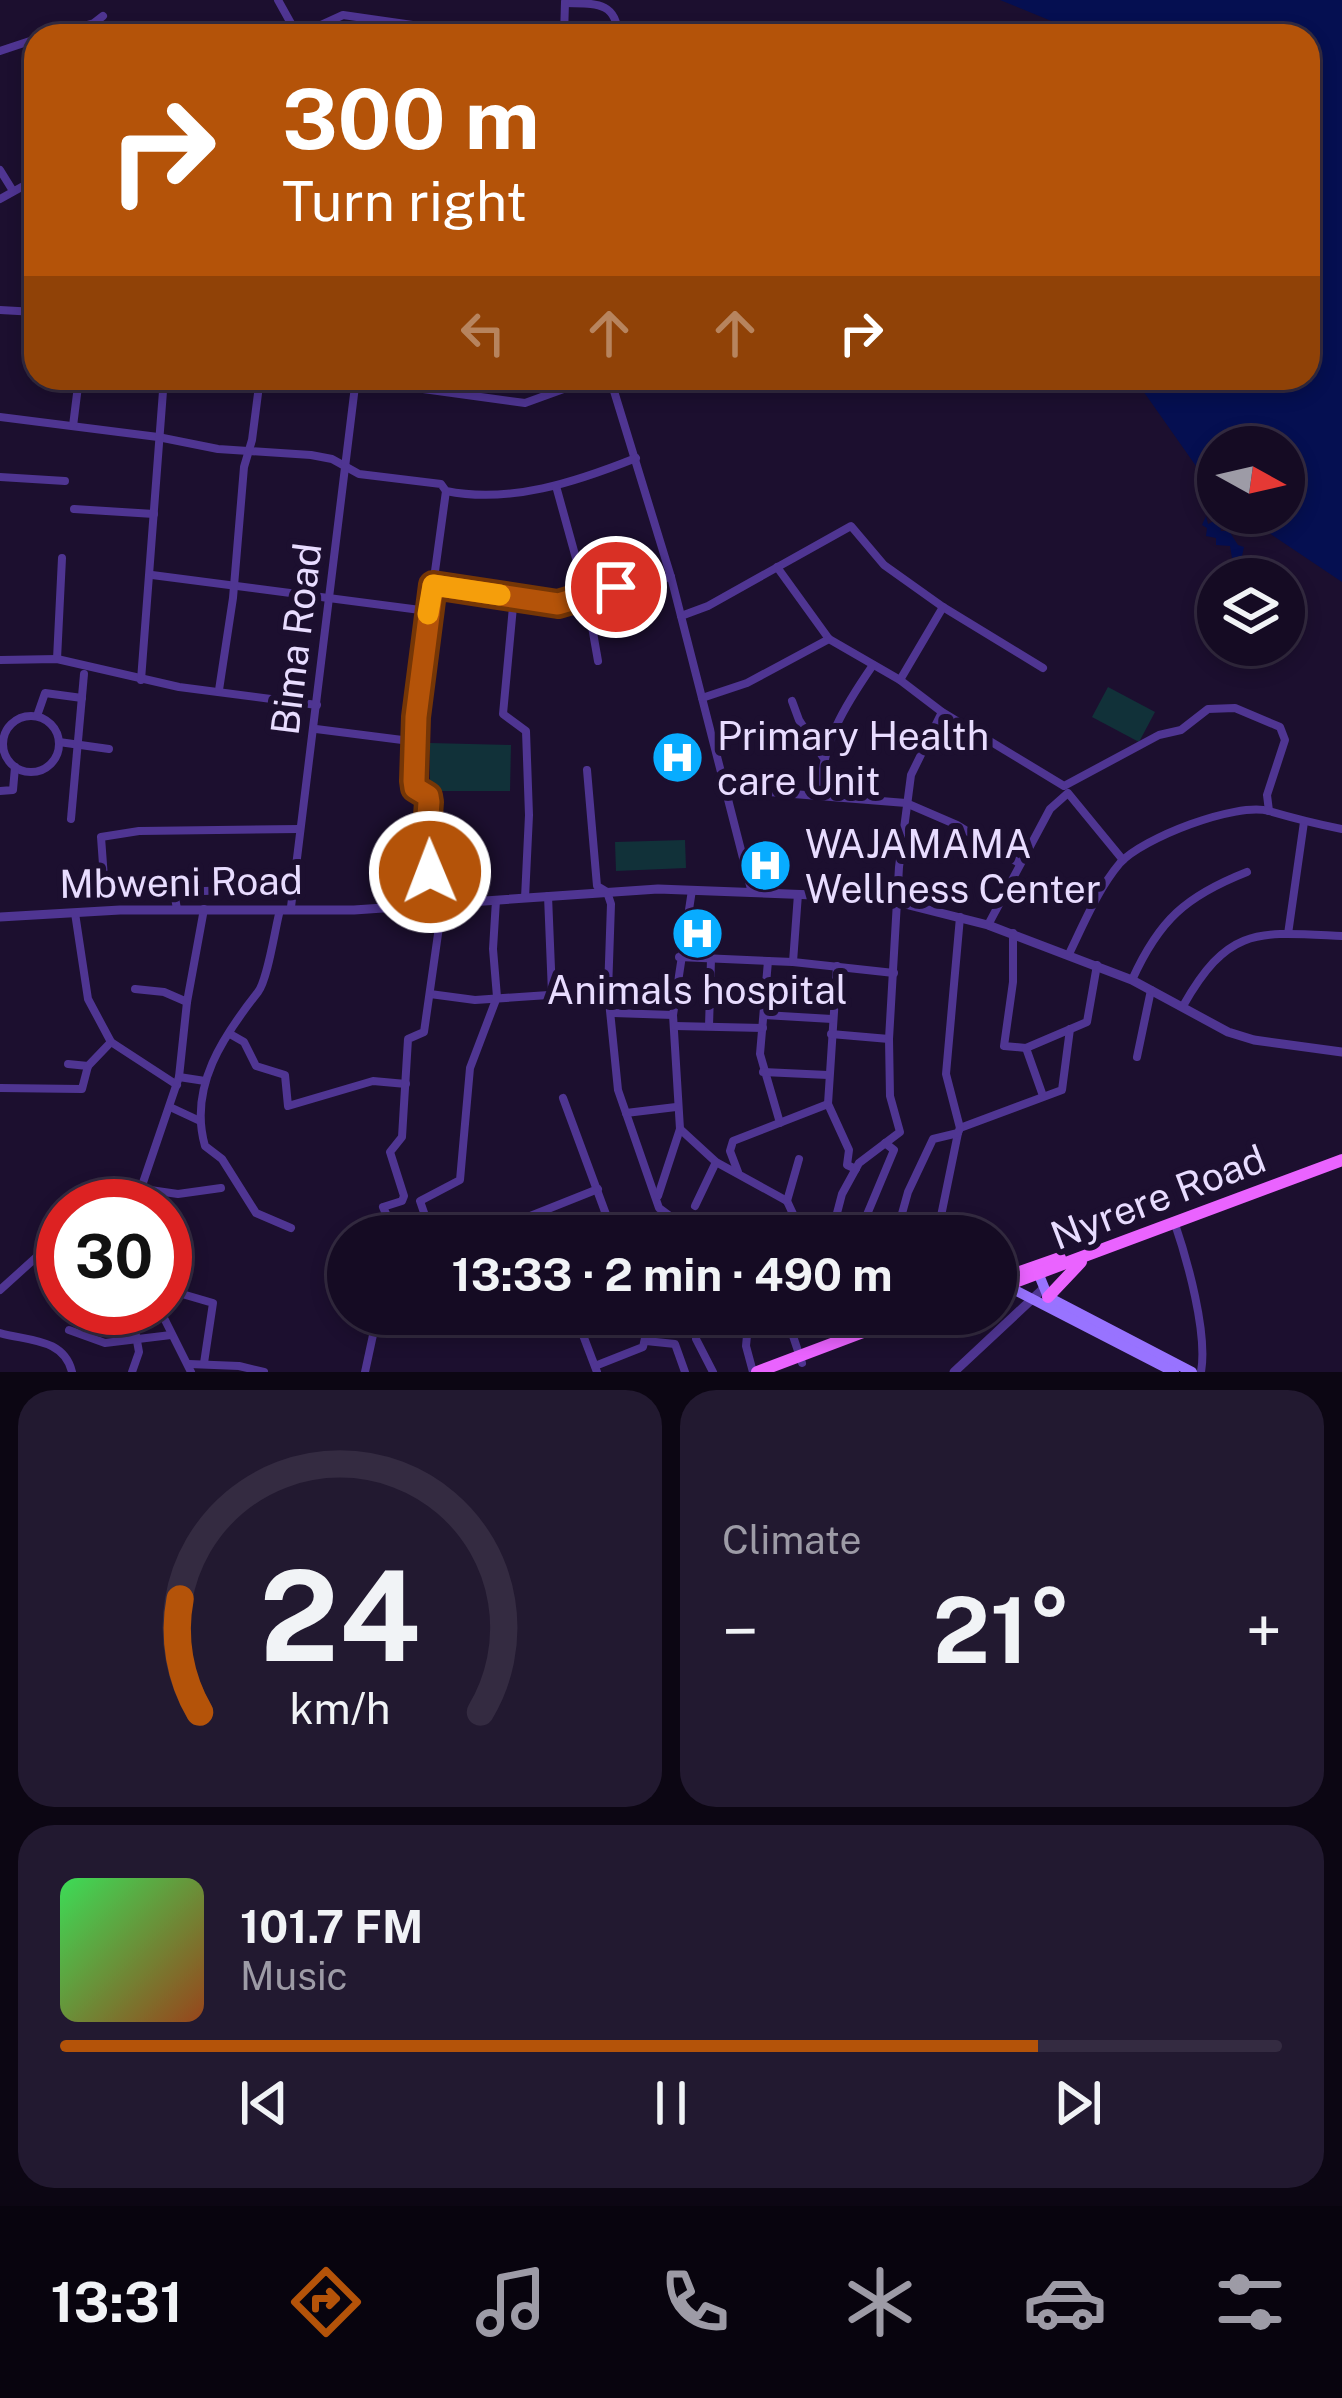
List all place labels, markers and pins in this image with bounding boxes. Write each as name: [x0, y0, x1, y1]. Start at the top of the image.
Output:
pin: [565, 536, 667, 638]
place label: Primary Health care Unit: [717, 713, 989, 804]
hospital icon: Primary Health care Unit: [650, 730, 706, 786]
place label: WAJAMAMA Wellness Center: [805, 821, 1101, 912]
hospital icon: WAJAMAMA Wellness Center: [738, 838, 794, 894]
hospital icon: Animals hospital: [669, 905, 725, 961]
place label: Animals hospital: [546, 967, 848, 1013]

